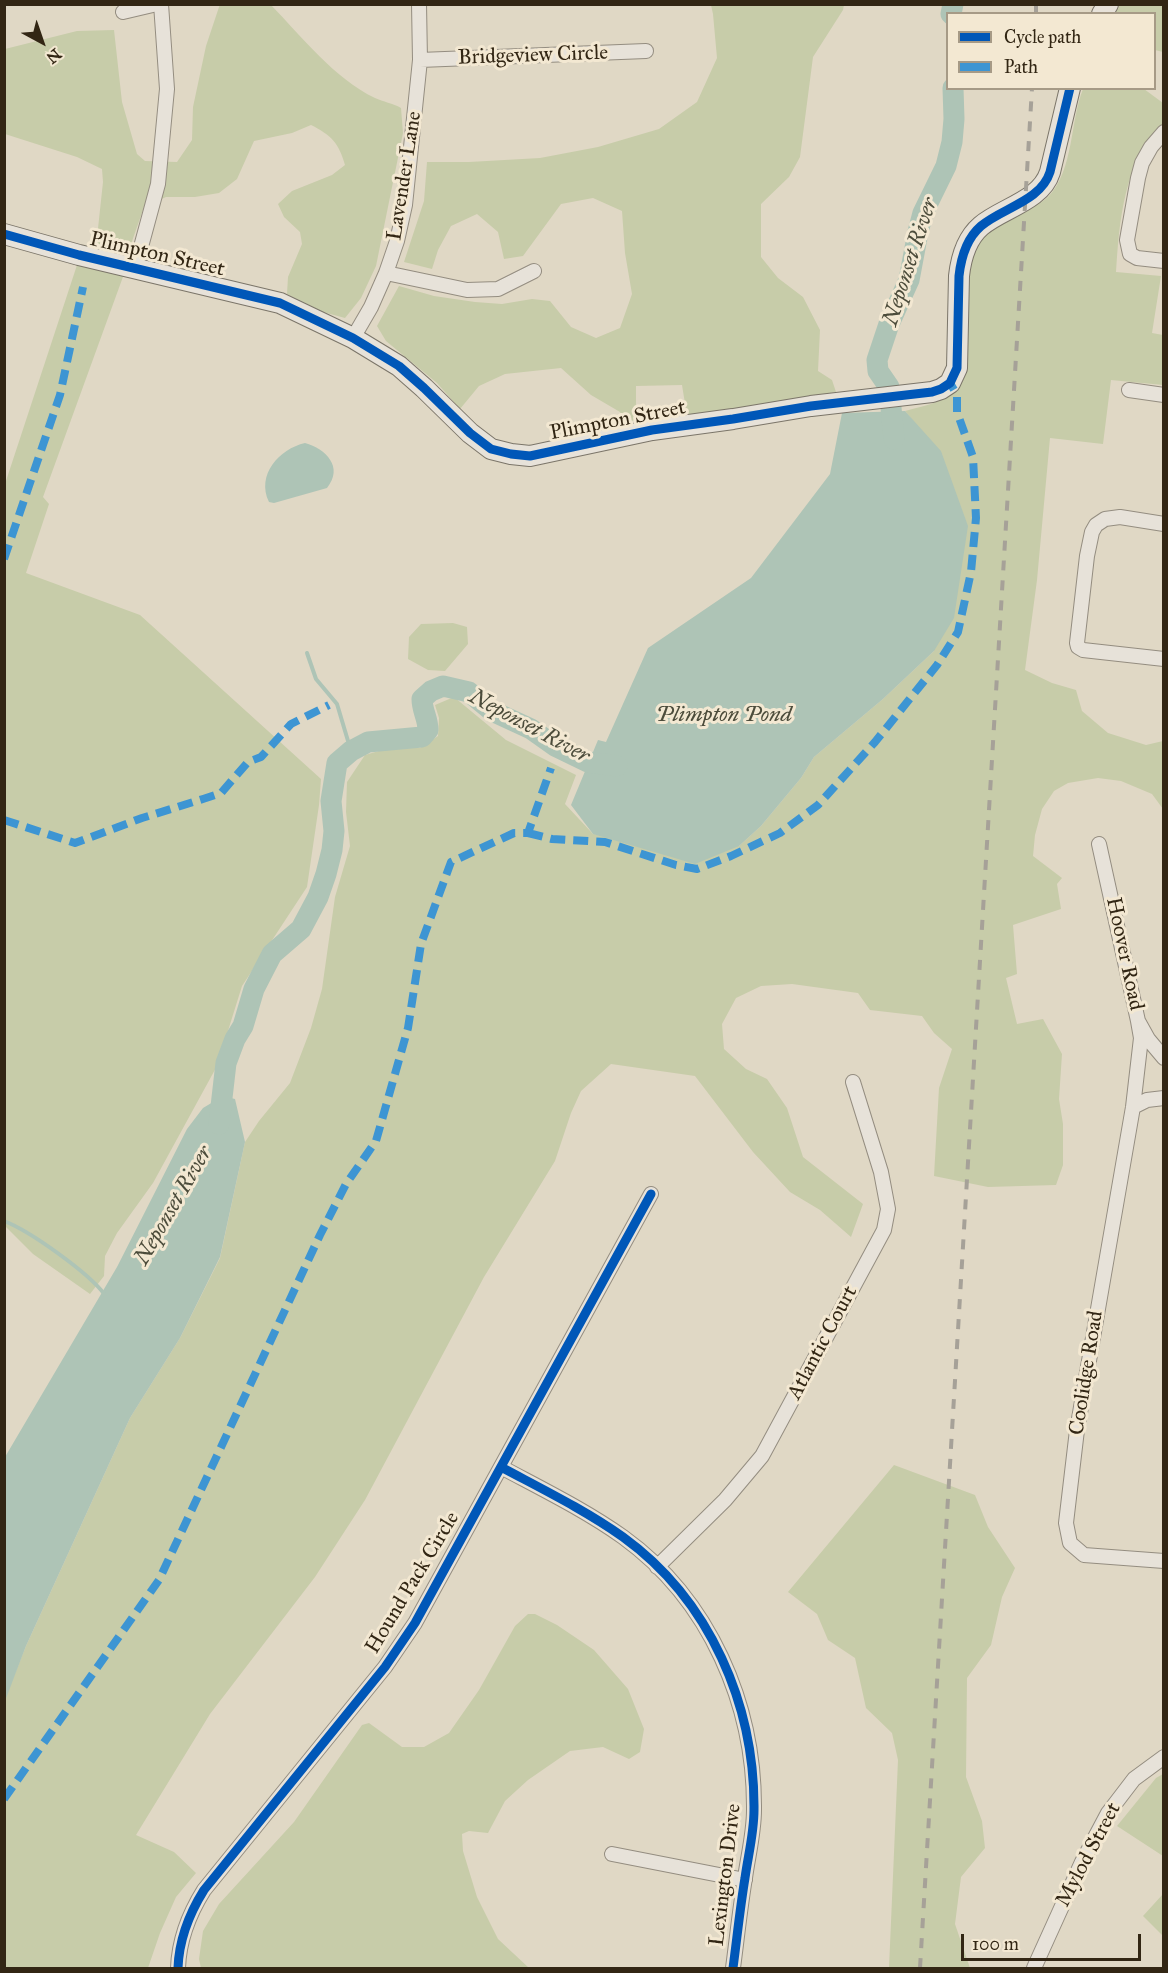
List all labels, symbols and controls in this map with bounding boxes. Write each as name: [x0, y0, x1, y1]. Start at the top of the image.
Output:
north arrow: [12, 12, 72, 72]
legend: [946, 12, 1156, 90]
text: Cycle path: [1004, 26, 1081, 48]
street label: Bridgeview Circle: [457, 41, 609, 71]
text: N: [43, 45, 65, 68]
text: Path: [1004, 56, 1038, 78]
street label: Lavender Lane: [382, 110, 428, 242]
water label: Neponset River: [878, 195, 944, 329]
street label: Plimpton Street: [87, 227, 227, 283]
street label: Plimpton Street: [548, 395, 688, 447]
water label: Neponset River: [464, 684, 594, 770]
water label: Plimpton Pond: [656, 703, 792, 729]
street label: Hoover Road: [1100, 895, 1148, 1013]
water label: Neponset River: [129, 1142, 219, 1270]
street label: Atlantic Court: [782, 1282, 864, 1404]
street label: Coolidge Road: [1065, 1309, 1109, 1437]
street label: Hound Pack Circle: [361, 1508, 465, 1658]
street label: Mylod Street: [1051, 1799, 1127, 1911]
street label: Lexington Drive: [705, 1802, 747, 1948]
scale bar: [964, 1922, 1144, 1960]
text: 100 m: [972, 1933, 1019, 1955]

